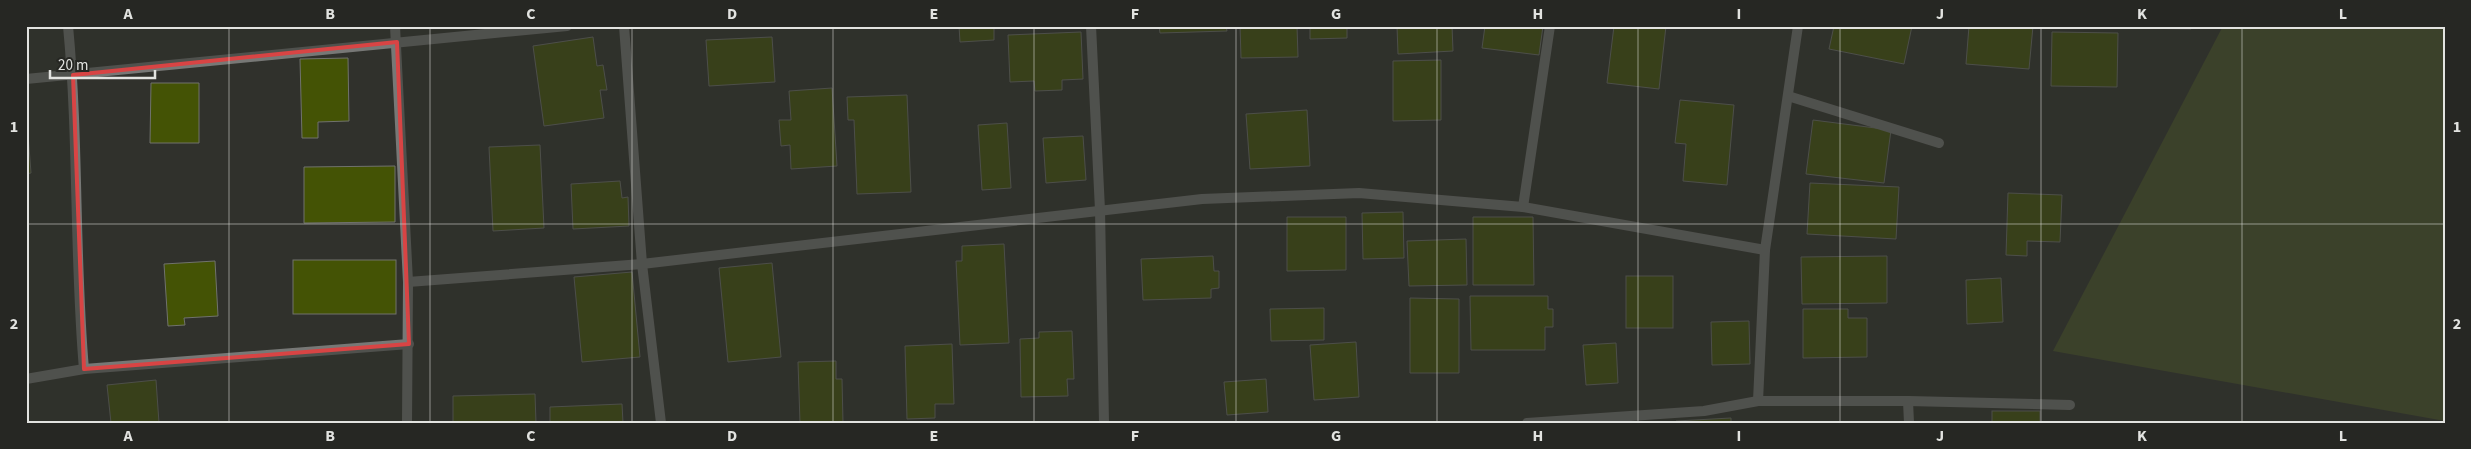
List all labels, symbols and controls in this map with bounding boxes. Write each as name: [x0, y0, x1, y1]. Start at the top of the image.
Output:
text: A: [122, 3, 133, 25]
text: B: [325, 3, 335, 25]
text: C: [526, 3, 536, 25]
text: D: [727, 3, 737, 25]
text: E: [930, 3, 938, 25]
text: F: [1131, 3, 1139, 25]
text: G: [1331, 3, 1341, 25]
text: H: [1533, 3, 1543, 25]
text: I: [1737, 3, 1741, 25]
text: J: [1936, 3, 1944, 25]
text: K: [2137, 3, 2147, 25]
text: L: [2339, 3, 2347, 25]
scale bar: [50, 48, 155, 80]
text: 20 m: [58, 55, 88, 76]
text: 1: [10, 116, 18, 138]
text: 1: [2453, 116, 2461, 138]
text: 2: [10, 313, 18, 335]
text: 2: [2453, 313, 2461, 335]
text: A: [122, 425, 133, 447]
text: B: [325, 425, 335, 447]
text: C: [526, 425, 536, 447]
text: D: [727, 425, 737, 447]
text: E: [930, 425, 938, 447]
text: F: [1131, 425, 1139, 447]
text: G: [1331, 425, 1341, 447]
text: H: [1533, 425, 1543, 447]
text: I: [1737, 425, 1741, 447]
text: J: [1936, 425, 1944, 447]
text: K: [2137, 425, 2147, 447]
text: L: [2339, 425, 2347, 447]

